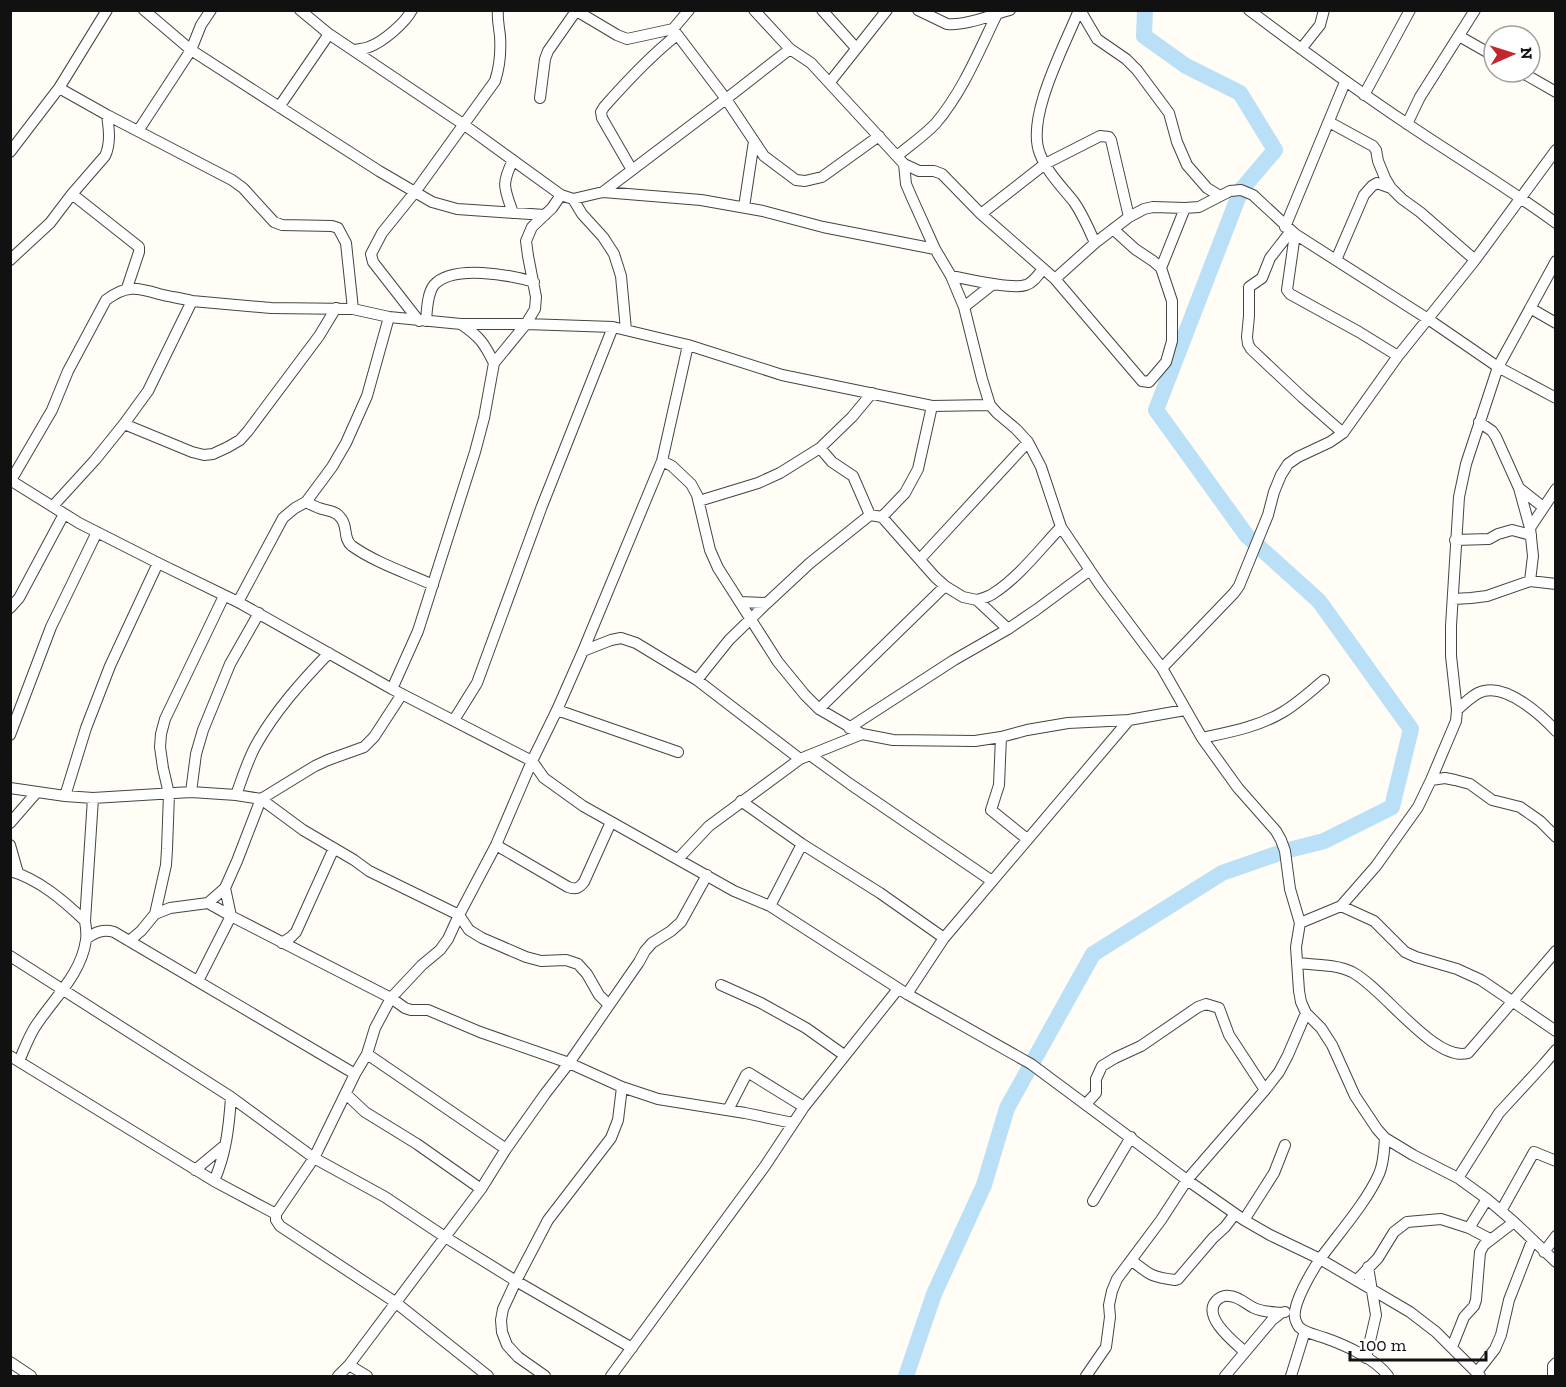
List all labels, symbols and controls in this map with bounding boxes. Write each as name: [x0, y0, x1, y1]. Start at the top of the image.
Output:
north arrow: [1482, 24, 1542, 84]
text: N: [1517, 47, 1536, 60]
scale bar: [1350, 1324, 1486, 1362]
text: 100 m: [1359, 1334, 1407, 1356]

